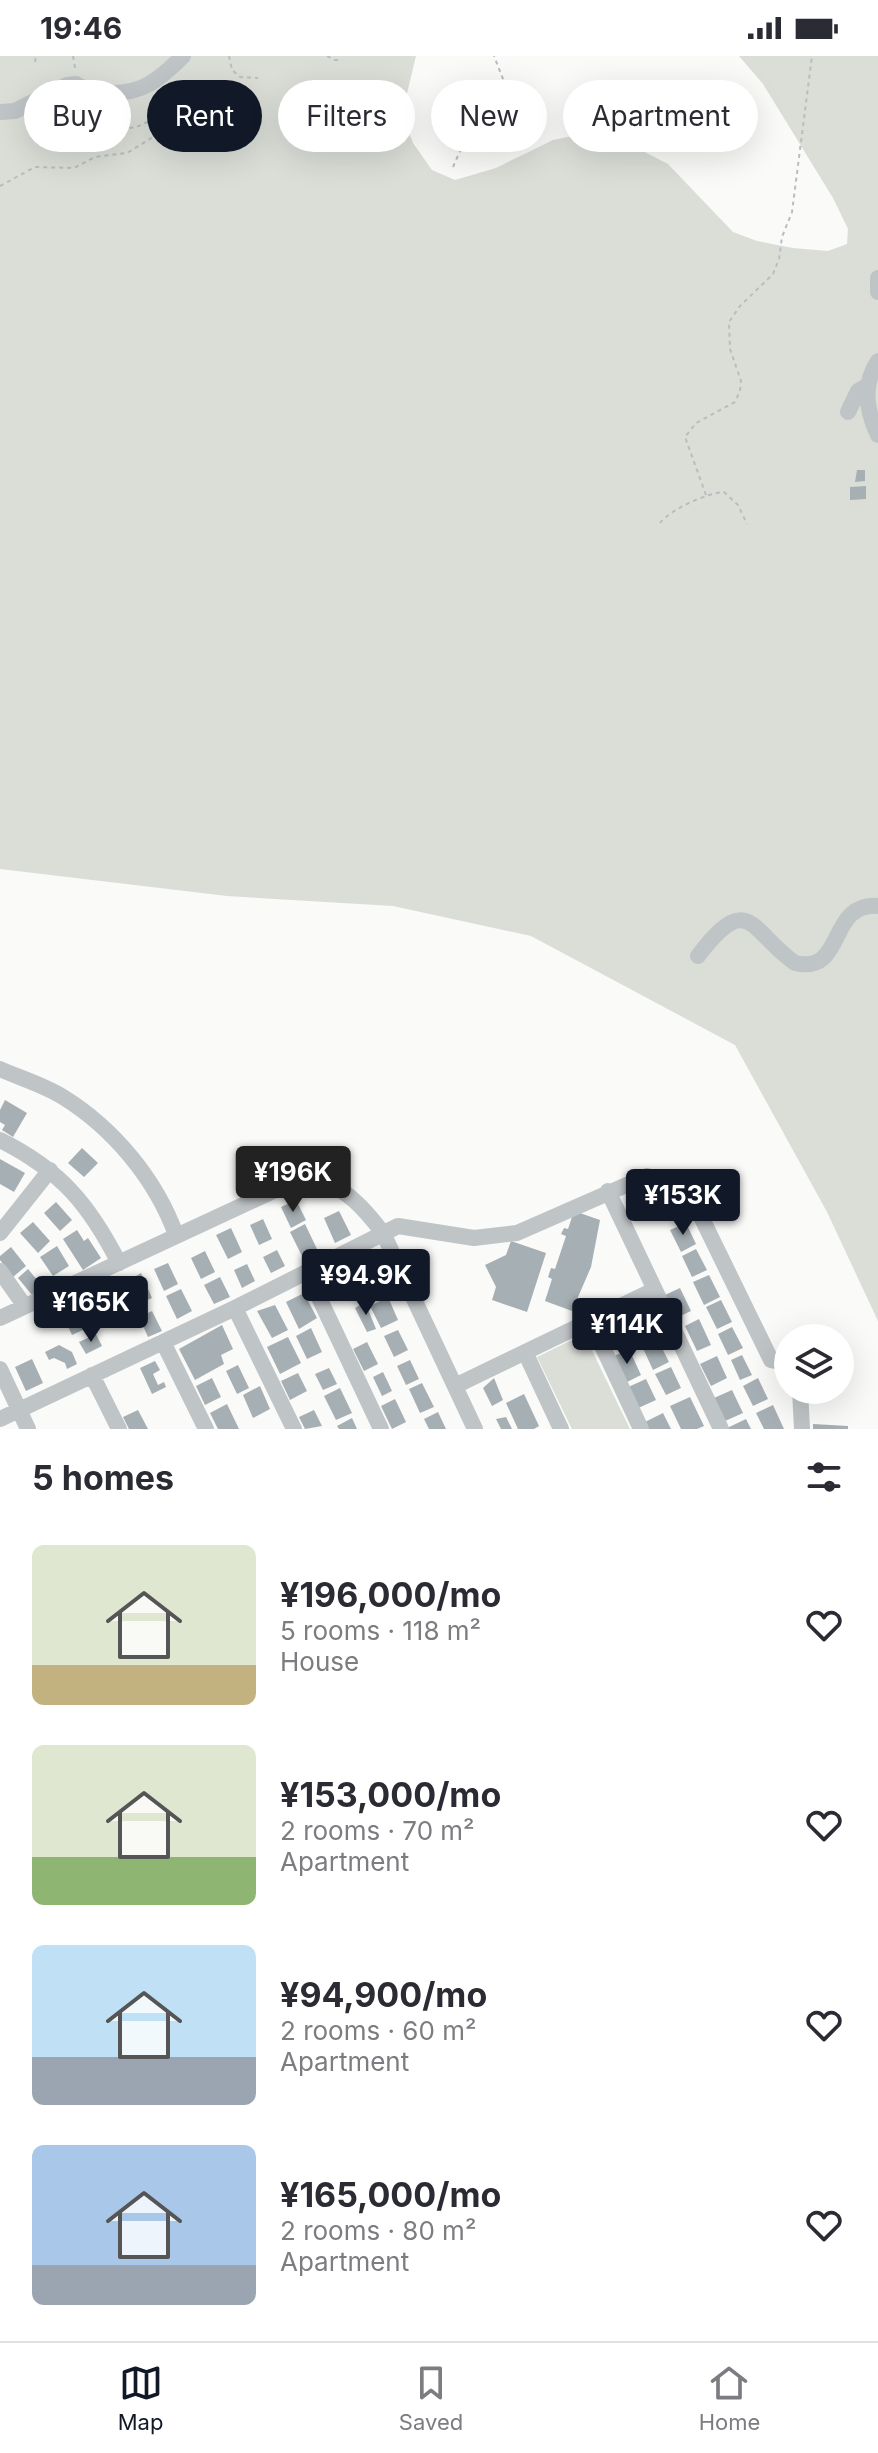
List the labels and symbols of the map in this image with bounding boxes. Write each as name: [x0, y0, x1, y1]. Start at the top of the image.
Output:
pin: ¥196K: [237, 1146, 349, 1214]
pin: ¥153K: [627, 1169, 739, 1237]
pin: ¥94.9K: [301, 1249, 431, 1317]
pin: ¥165K: [35, 1276, 147, 1344]
pin: ¥114K: [571, 1298, 683, 1366]

